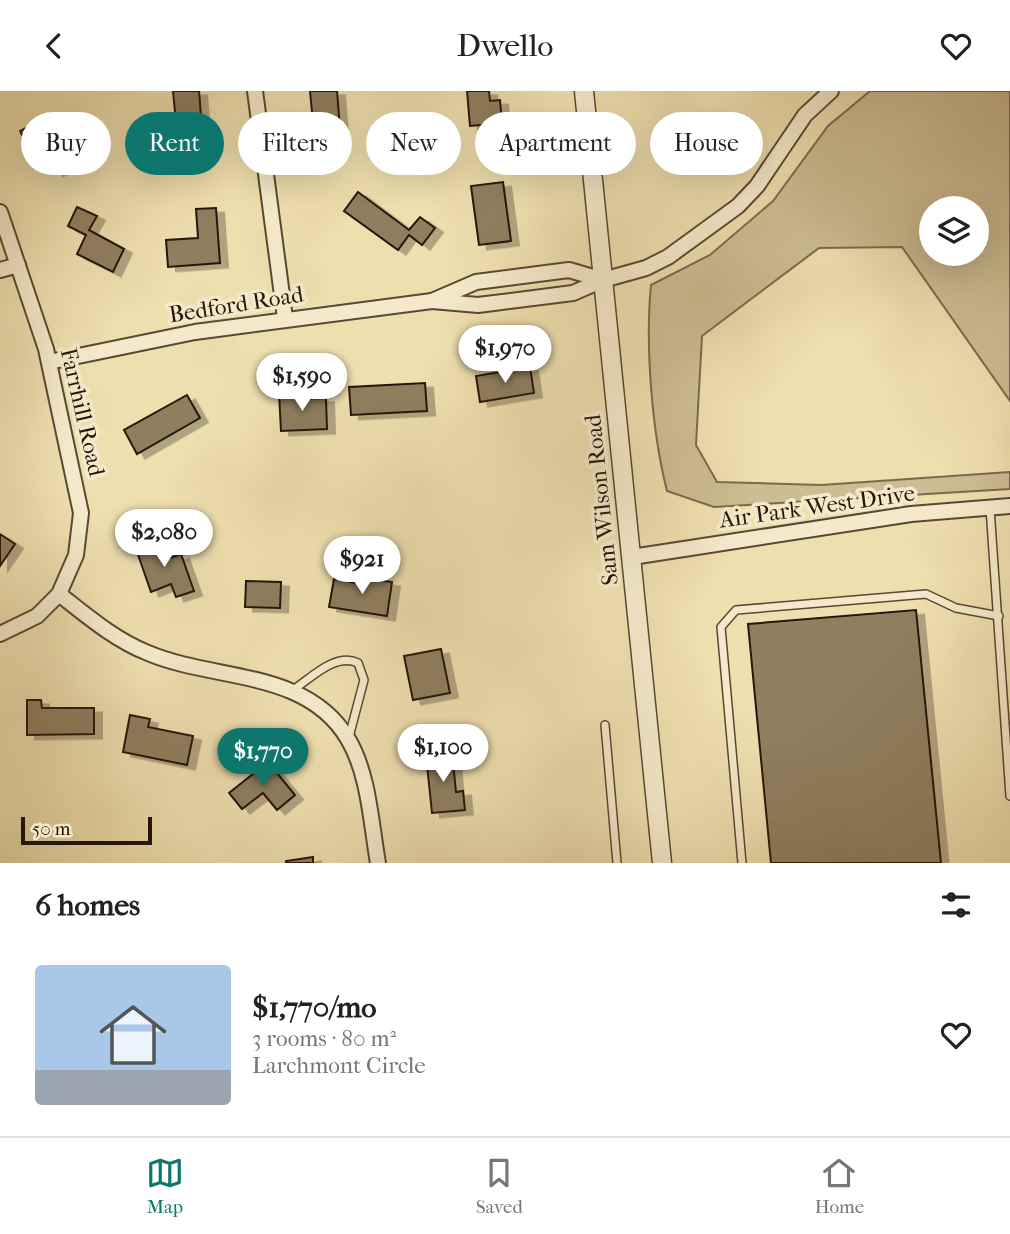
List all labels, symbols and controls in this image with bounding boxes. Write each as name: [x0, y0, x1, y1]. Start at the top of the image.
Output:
icon: back: [35, 27, 73, 65]
text: Dwello: [456, 27, 554, 64]
icon: heart: [937, 27, 975, 65]
chip: Buy: [21, 112, 111, 175]
chip: Rent: [125, 112, 224, 175]
chip: Filters: [238, 112, 352, 175]
chip: New: [366, 112, 461, 175]
chip: Apartment: [475, 112, 636, 175]
chip: House: [650, 112, 763, 175]
map controls: [919, 196, 989, 266]
button: layers: [919, 196, 989, 266]
street label: Bedford Road: [167, 280, 306, 328]
pin: $1,970: [448, 325, 562, 385]
text: $1,970: [475, 334, 535, 361]
street label: Farrhill Road: [55, 345, 110, 479]
pin: $1,590: [245, 353, 359, 413]
text: $1,590: [272, 362, 332, 389]
street label: Sam Wilson Road: [579, 413, 624, 587]
street label: Air Park West Drive: [716, 479, 917, 534]
pin: $2,080: [107, 510, 221, 569]
text: $2,080: [131, 518, 197, 545]
pin: $921: [321, 537, 403, 596]
text: $921: [340, 545, 384, 572]
pin: $1,100: [386, 725, 500, 784]
pin: $1,770: [206, 729, 320, 788]
text: $1,100: [413, 733, 473, 760]
text: $1,770: [233, 737, 293, 764]
scale bar: [21, 814, 152, 846]
text: 50 m: [32, 818, 71, 840]
icon: filters: [937, 886, 975, 924]
text: 6 homes: [35, 888, 140, 923]
text: $1,770/mo: [252, 990, 377, 1025]
icon: home: [91, 993, 175, 1077]
icon: heart: [937, 1016, 975, 1054]
text: 3 rooms · 80 m²: [252, 1025, 396, 1052]
text: Larchmont Circle: [252, 1052, 426, 1079]
tab: Map: [146, 1154, 184, 1218]
tab: Saved: [476, 1154, 523, 1218]
tab: Home: [815, 1154, 864, 1218]

